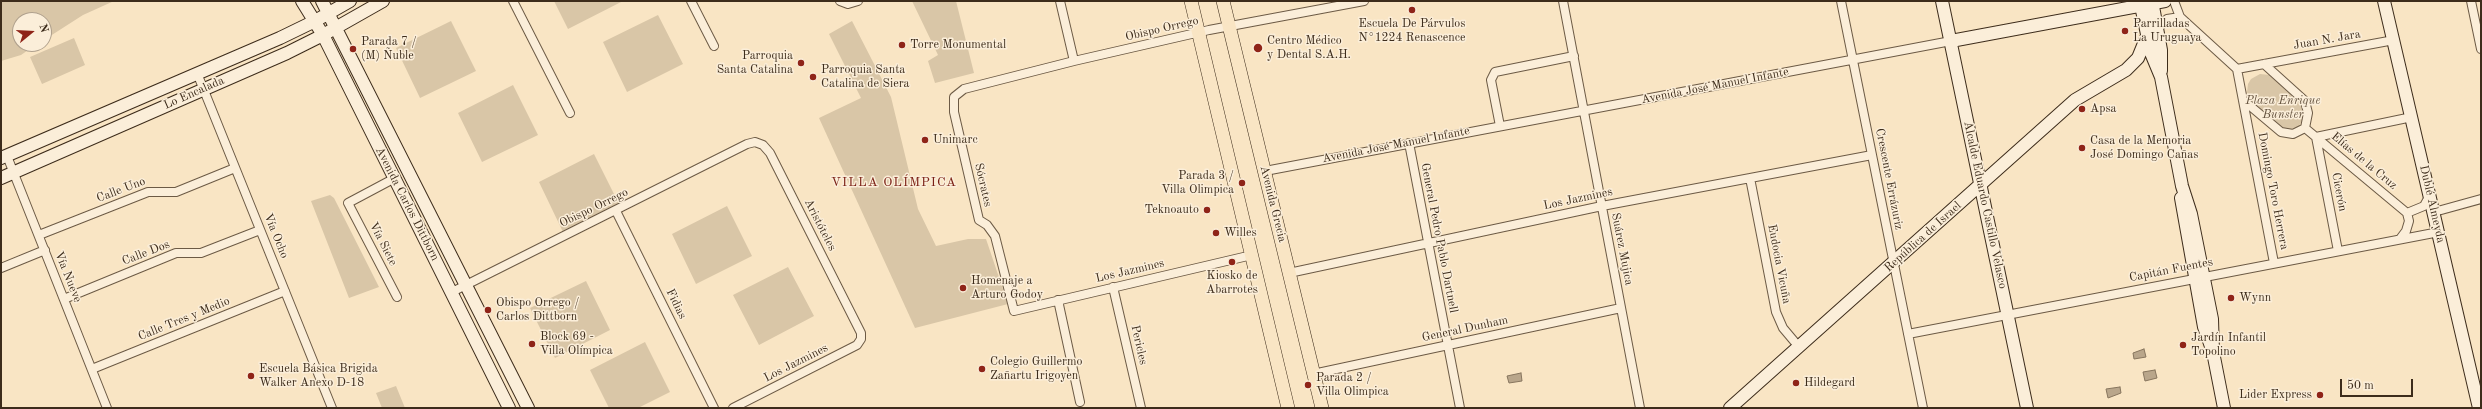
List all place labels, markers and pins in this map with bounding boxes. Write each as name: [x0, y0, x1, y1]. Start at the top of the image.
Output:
marker: Escuela De Párvulos N°1224 Renascence: [1407, 5, 1417, 15]
place label: Escuela De Párvulos N°1224 Renascence: [1358, 17, 1466, 45]
place label: Parrilladas La Uruguaya: [2133, 17, 2202, 45]
marker: Parrilladas La Uruguaya: [2120, 26, 2130, 36]
place label: Centro Médico y Dental S.A.H.: [1267, 34, 1351, 62]
place label: Parada 7 / (M) Ñuble: [361, 35, 417, 63]
place label: Torre Monumental: [910, 38, 1006, 52]
marker: Torre Monumental: [897, 40, 907, 50]
marker: Centro Médico y Dental S.A.H.: [1252, 42, 1264, 54]
marker: Parada 7 / (M) Ñuble: [348, 44, 358, 54]
place label: Parroquia Santa Catalina: [717, 49, 793, 77]
marker: Parroquia Santa Catalina: [796, 58, 806, 68]
place label: Parroquia Santa Catalina de Siera: [821, 63, 910, 91]
marker: Parroquia Santa Catalina de Siera: [808, 72, 818, 82]
place label: Apsa: [2090, 102, 2117, 116]
marker: Apsa: [2077, 104, 2087, 114]
place label: Unimarc: [933, 133, 978, 147]
place label: Casa de la Memoria José Domingo Cañas: [2090, 134, 2198, 162]
marker: Unimarc: [920, 135, 930, 145]
marker: Casa de la Memoria José Domingo Cañas: [2077, 143, 2087, 153]
place label: Parada 3 / Villa Olimpica: [1161, 169, 1234, 197]
marker: Parada 3 / Villa Olimpica: [1237, 178, 1247, 188]
place label: Teknoauto: [1145, 203, 1199, 217]
marker: Teknoauto: [1202, 205, 1212, 215]
place label: Willes: [1224, 226, 1257, 240]
marker: Willes: [1211, 228, 1221, 238]
marker: Kiosko de Abarrotes: [1227, 257, 1237, 267]
place label: Kiosko de Abarrotes: [1206, 269, 1258, 297]
place label: Homenaje a Arturo Godoy: [971, 274, 1043, 302]
marker: Homenaje a Arturo Godoy: [958, 283, 968, 293]
place label: Wynn: [2239, 291, 2271, 305]
marker: Wynn: [2226, 293, 2236, 303]
place label: Obispo Orrego / Carlos Dittborn: [496, 296, 579, 324]
marker: Obispo Orrego / Carlos Dittborn: [483, 305, 493, 315]
place label: Block 69 - Villa Olímpica: [540, 330, 613, 358]
place label: Jardín Infantil Topolino: [2191, 331, 2266, 359]
marker: Block 69 - Villa Olímpica: [527, 339, 537, 349]
marker: Jardín Infantil Topolino: [2178, 340, 2188, 350]
place label: Colegio Guillermo Zañartu Irigoyen: [990, 355, 1082, 383]
place label: Escuela Básica Brigida Walker Anexo D-18: [259, 362, 378, 390]
marker: Colegio Guillermo Zañartu Irigoyen: [977, 364, 987, 374]
marker: Escuela Básica Brigida Walker Anexo D-18: [246, 371, 256, 381]
place label: Parada 2 / Villa Olimpica: [1316, 371, 1389, 399]
place label: Hildegard: [1804, 376, 1855, 390]
marker: Hildegard: [1791, 378, 1801, 388]
marker: Parada 2 / Villa Olimpica: [1303, 380, 1313, 390]
place label: Lider Express: [2239, 388, 2312, 402]
marker: Lider Express: [2315, 390, 2325, 400]

